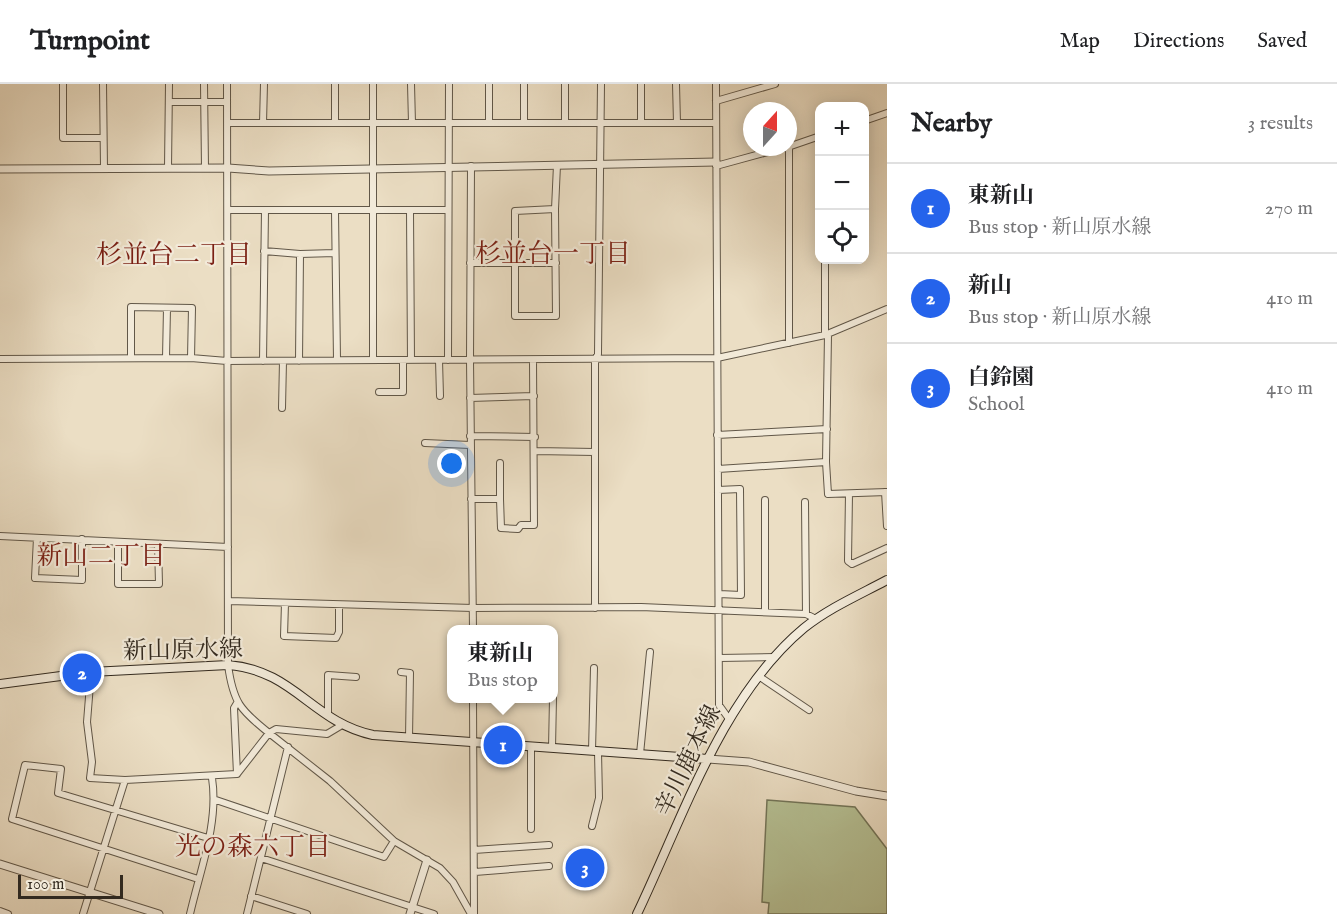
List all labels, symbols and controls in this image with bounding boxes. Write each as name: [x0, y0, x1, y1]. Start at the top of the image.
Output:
text: Turnpoint: [30, 24, 150, 59]
text: Map: [1060, 28, 1100, 55]
text: Directions: [1133, 28, 1224, 55]
text: Saved: [1257, 28, 1307, 55]
north arrow: [743, 102, 797, 156]
map controls: [815, 102, 869, 264]
button: +: [815, 102, 869, 156]
text: Nearby: [911, 107, 992, 140]
text: 3 results: [1248, 111, 1313, 136]
button: −: [815, 156, 869, 210]
text: 東新山: [968, 182, 1034, 210]
text: 1: [927, 196, 934, 221]
text: 270 m: [1265, 196, 1313, 221]
button: locate: [815, 210, 869, 264]
text: Bus stop · 新山原水線: [968, 215, 1152, 240]
district label: 杉並台一丁目: [475, 238, 631, 271]
district label: 杉並台二丁目: [96, 239, 252, 272]
text: 新山: [968, 272, 1012, 300]
text: 2: [926, 286, 935, 311]
text: 410 m: [1266, 286, 1313, 311]
text: Bus stop · 新山原水線: [968, 305, 1152, 330]
text: 白鈴園: [968, 364, 1034, 392]
text: 3: [927, 376, 934, 401]
text: 410 m: [1266, 376, 1313, 401]
text: School: [968, 392, 1024, 417]
your location: [437, 449, 466, 478]
district label: 新山二丁目: [36, 540, 166, 573]
popup: [447, 625, 558, 703]
street label: 新山原水線: [123, 634, 243, 668]
text: 東新山: [467, 640, 533, 668]
pin: 2: [62, 650, 101, 696]
text: Bus stop: [467, 668, 538, 693]
street label: 辛川鹿本線: [649, 700, 729, 822]
pin: 1: [484, 722, 522, 768]
district label: 光の森六丁目: [175, 831, 331, 864]
pin: 3: [566, 846, 604, 890]
scale bar: [18, 872, 123, 900]
text: 100 m: [27, 875, 64, 895]

